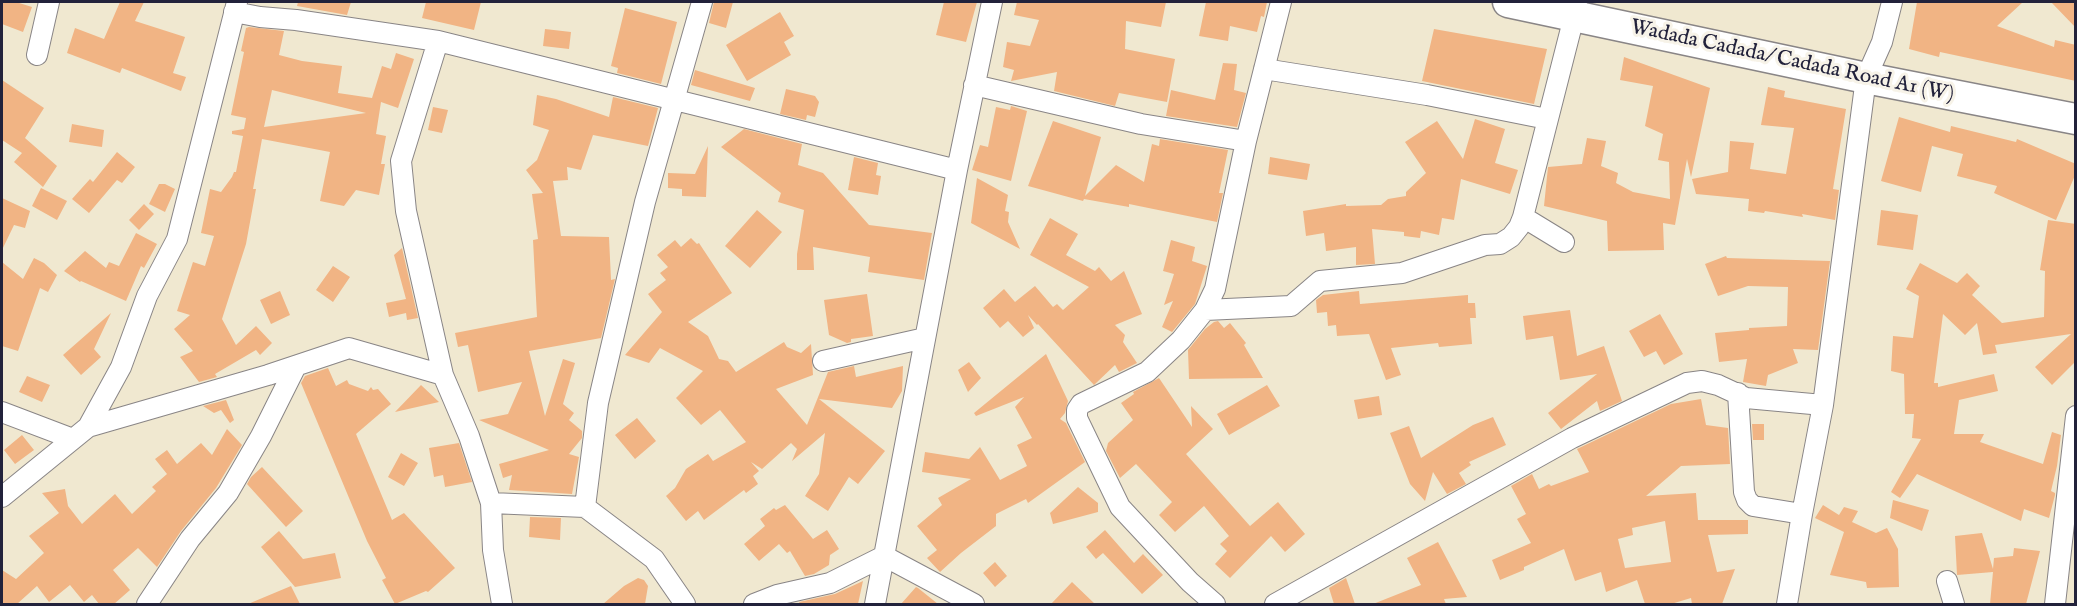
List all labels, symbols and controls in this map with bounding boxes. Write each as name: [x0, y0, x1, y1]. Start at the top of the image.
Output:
street label: Wadada Cadada/ Cadada Road A1 (W): [1628, 15, 1956, 109]

